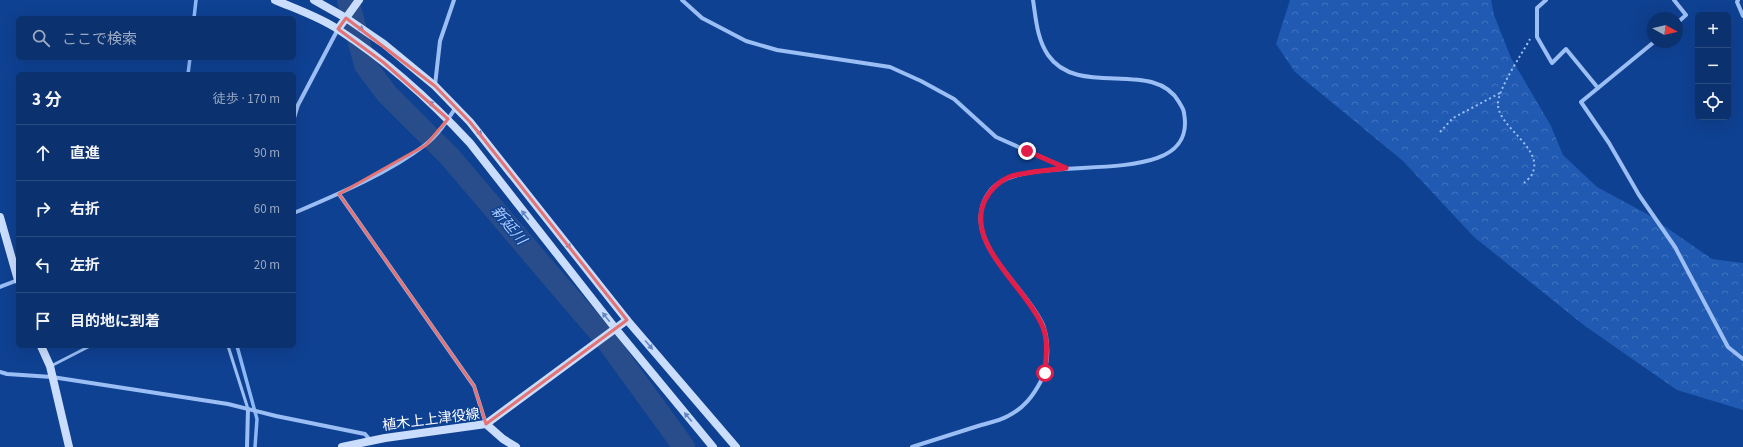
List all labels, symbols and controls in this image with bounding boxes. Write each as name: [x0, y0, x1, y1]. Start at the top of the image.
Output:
north arrow: [1647, 12, 1683, 48]
map controls: [1695, 12, 1731, 120]
button: +: [1695, 12, 1731, 48]
search box: [16, 16, 296, 60]
one-way arrow: [354, 23, 365, 31]
icon: search: [30, 27, 52, 49]
text: ここで検索: [62, 29, 137, 50]
button: −: [1695, 48, 1731, 84]
button: locate: [1695, 84, 1731, 120]
text: 3 分: [32, 88, 61, 112]
text: 徒歩 · 170 m: [213, 90, 280, 108]
one-way arrow: [428, 100, 438, 109]
one-way arrow: [473, 126, 482, 137]
icon: ahead: [32, 142, 54, 164]
route end: [1018, 142, 1036, 160]
text: 直進: [70, 143, 100, 164]
text: 90 m: [254, 144, 280, 162]
icon: right: [32, 198, 54, 220]
text: 右折: [70, 199, 100, 220]
text: 60 m: [254, 200, 280, 218]
water label: 新延川: [486, 201, 532, 251]
one-way arrow: [521, 209, 530, 220]
one-way arrow: [563, 239, 571, 250]
icon: left: [32, 254, 54, 276]
text: 左折: [70, 255, 100, 276]
text: 20 m: [254, 256, 280, 274]
icon: arrive: [32, 310, 54, 332]
text: 目的地に到着: [70, 311, 160, 332]
one-way arrow: [601, 311, 610, 322]
one-way arrow: [644, 340, 653, 351]
route start: [1036, 364, 1054, 382]
street label: 植木上上津役線: [381, 404, 481, 436]
one-way arrow: [684, 412, 693, 422]

